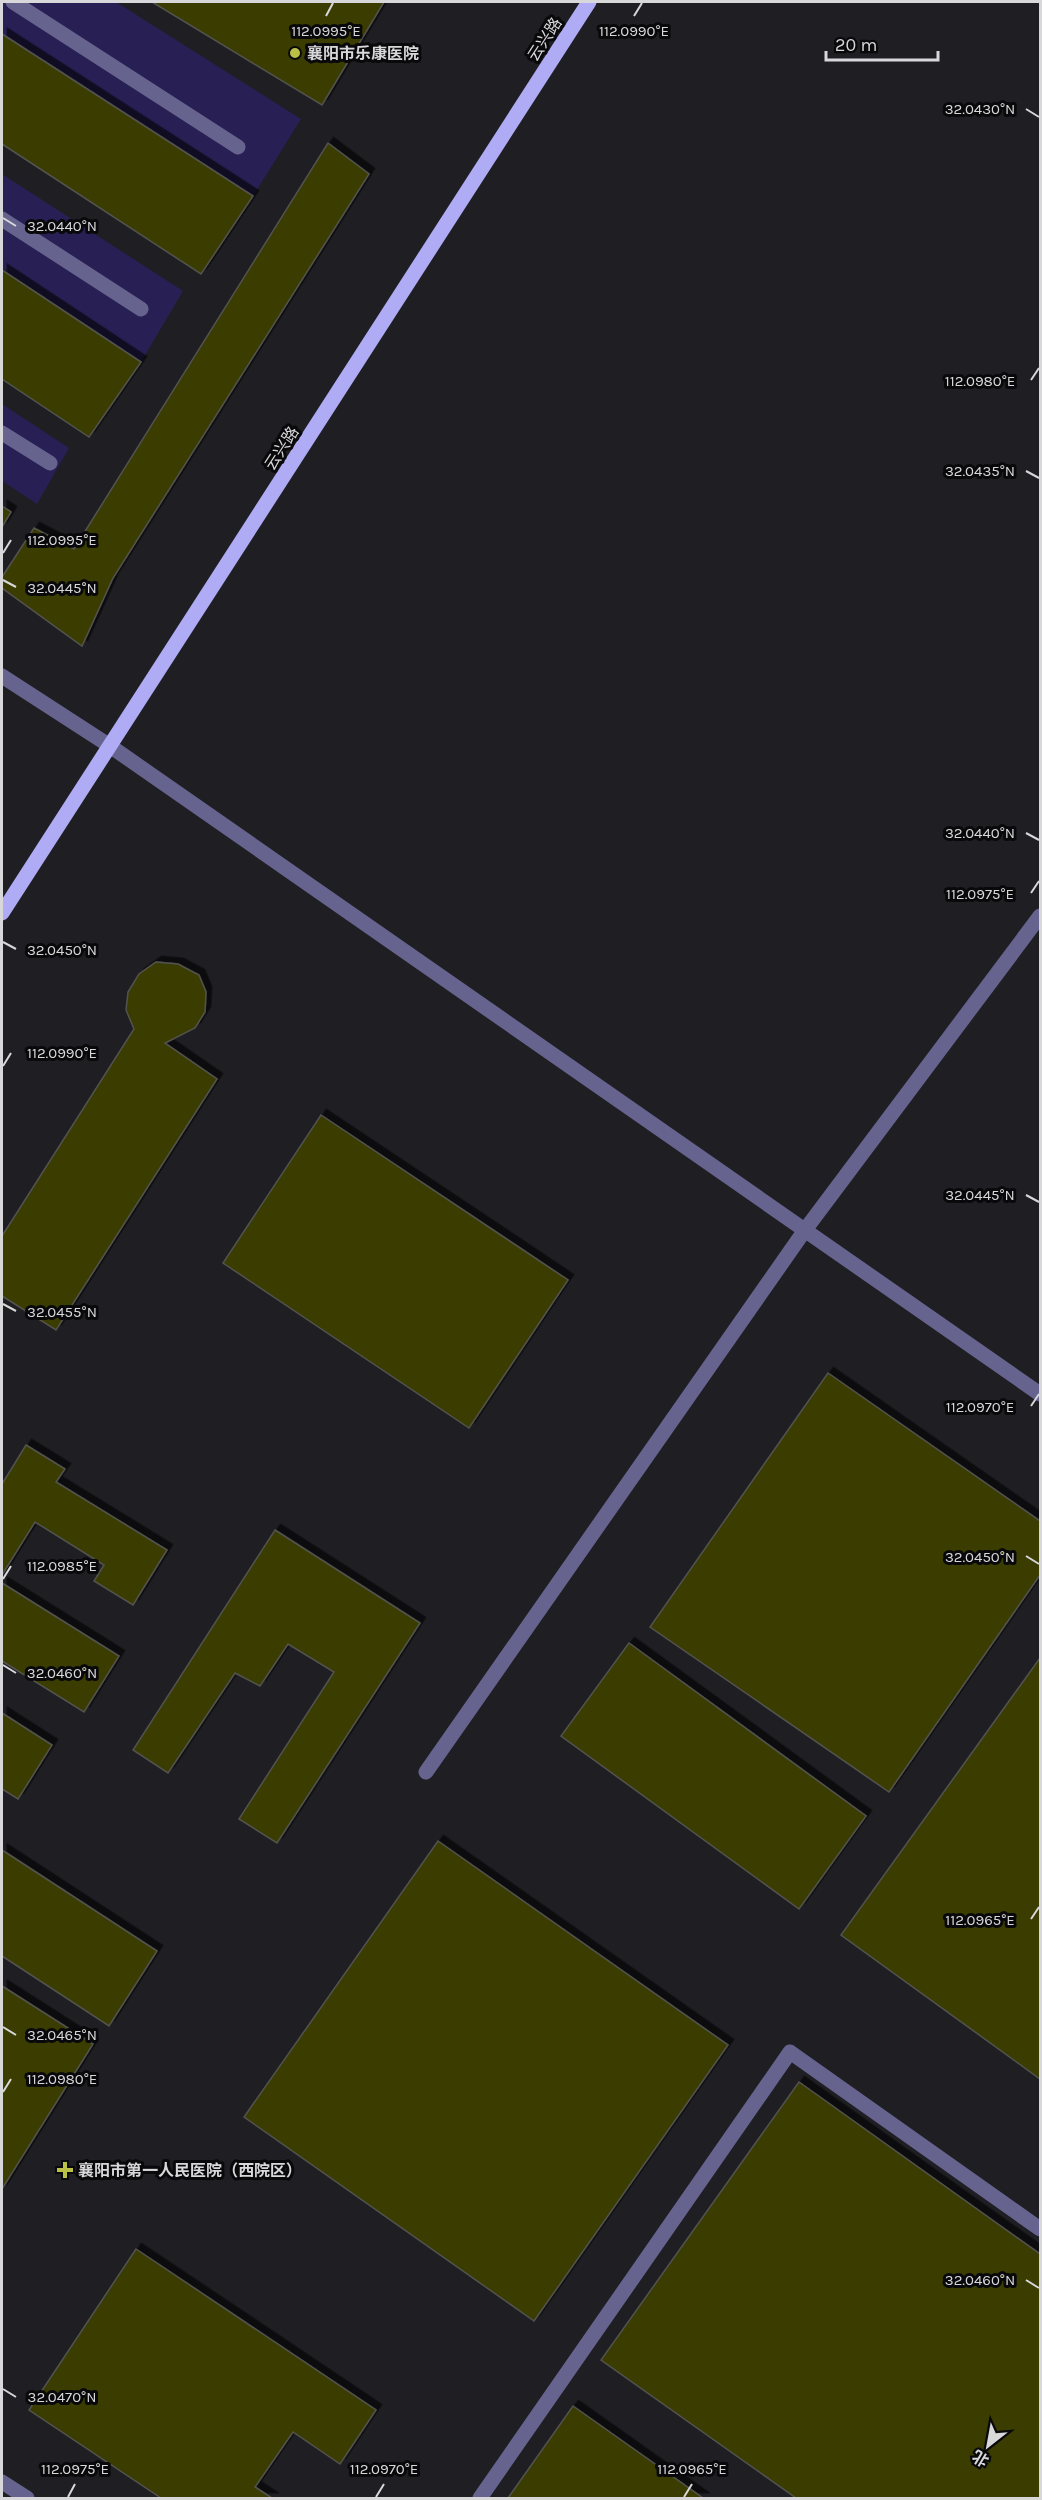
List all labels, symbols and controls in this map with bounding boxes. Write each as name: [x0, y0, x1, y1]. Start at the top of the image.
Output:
street label: 云兴路: [523, 14, 565, 65]
text: 112.0995°E: [291, 22, 361, 40]
text: 112.0990°E: [599, 22, 669, 40]
scale bar: [826, 24, 938, 62]
text: 20 m: [835, 34, 877, 56]
place label: 襄阳市乐康医院: [307, 44, 419, 63]
marker: 襄阳市乐康医院: [288, 46, 302, 60]
text: 32.0430°N: [945, 100, 1015, 118]
text: 32.0440°N: [27, 217, 97, 235]
text: 112.0980°E: [945, 372, 1015, 390]
street label: 云兴路: [260, 423, 302, 474]
text: 32.0435°N: [945, 462, 1015, 480]
text: 112.0995°E: [27, 531, 97, 549]
text: 32.0445°N: [27, 579, 97, 597]
text: 32.0440°N: [945, 824, 1015, 842]
text: 112.0975°E: [946, 885, 1014, 903]
text: 32.0450°N: [27, 941, 97, 959]
text: 112.0990°E: [27, 1044, 97, 1062]
text: 32.0445°N: [945, 1186, 1015, 1204]
text: 32.0455°N: [27, 1303, 97, 1321]
text: 112.0970°E: [946, 1398, 1014, 1416]
text: 32.0450°N: [945, 1548, 1015, 1566]
text: 112.0985°E: [27, 1557, 97, 1575]
text: 32.0460°N: [27, 1664, 97, 1682]
text: 112.0965°E: [945, 1911, 1015, 1929]
text: 32.0465°N: [27, 2026, 97, 2044]
text: 112.0980°E: [27, 2070, 97, 2088]
marker: 襄阳市第一人民医院（西院区）: [56, 2161, 74, 2179]
place label: 襄阳市第一人民医院（西院区）: [78, 2161, 302, 2180]
text: 32.0460°N: [945, 2271, 1015, 2289]
text: 32.0470°N: [28, 2388, 96, 2406]
north arrow: [958, 2416, 1018, 2476]
text: 北: [969, 2446, 992, 2471]
text: 112.0975°E: [41, 2460, 109, 2478]
text: 112.0970°E: [350, 2460, 418, 2478]
text: 112.0965°E: [657, 2460, 727, 2478]

